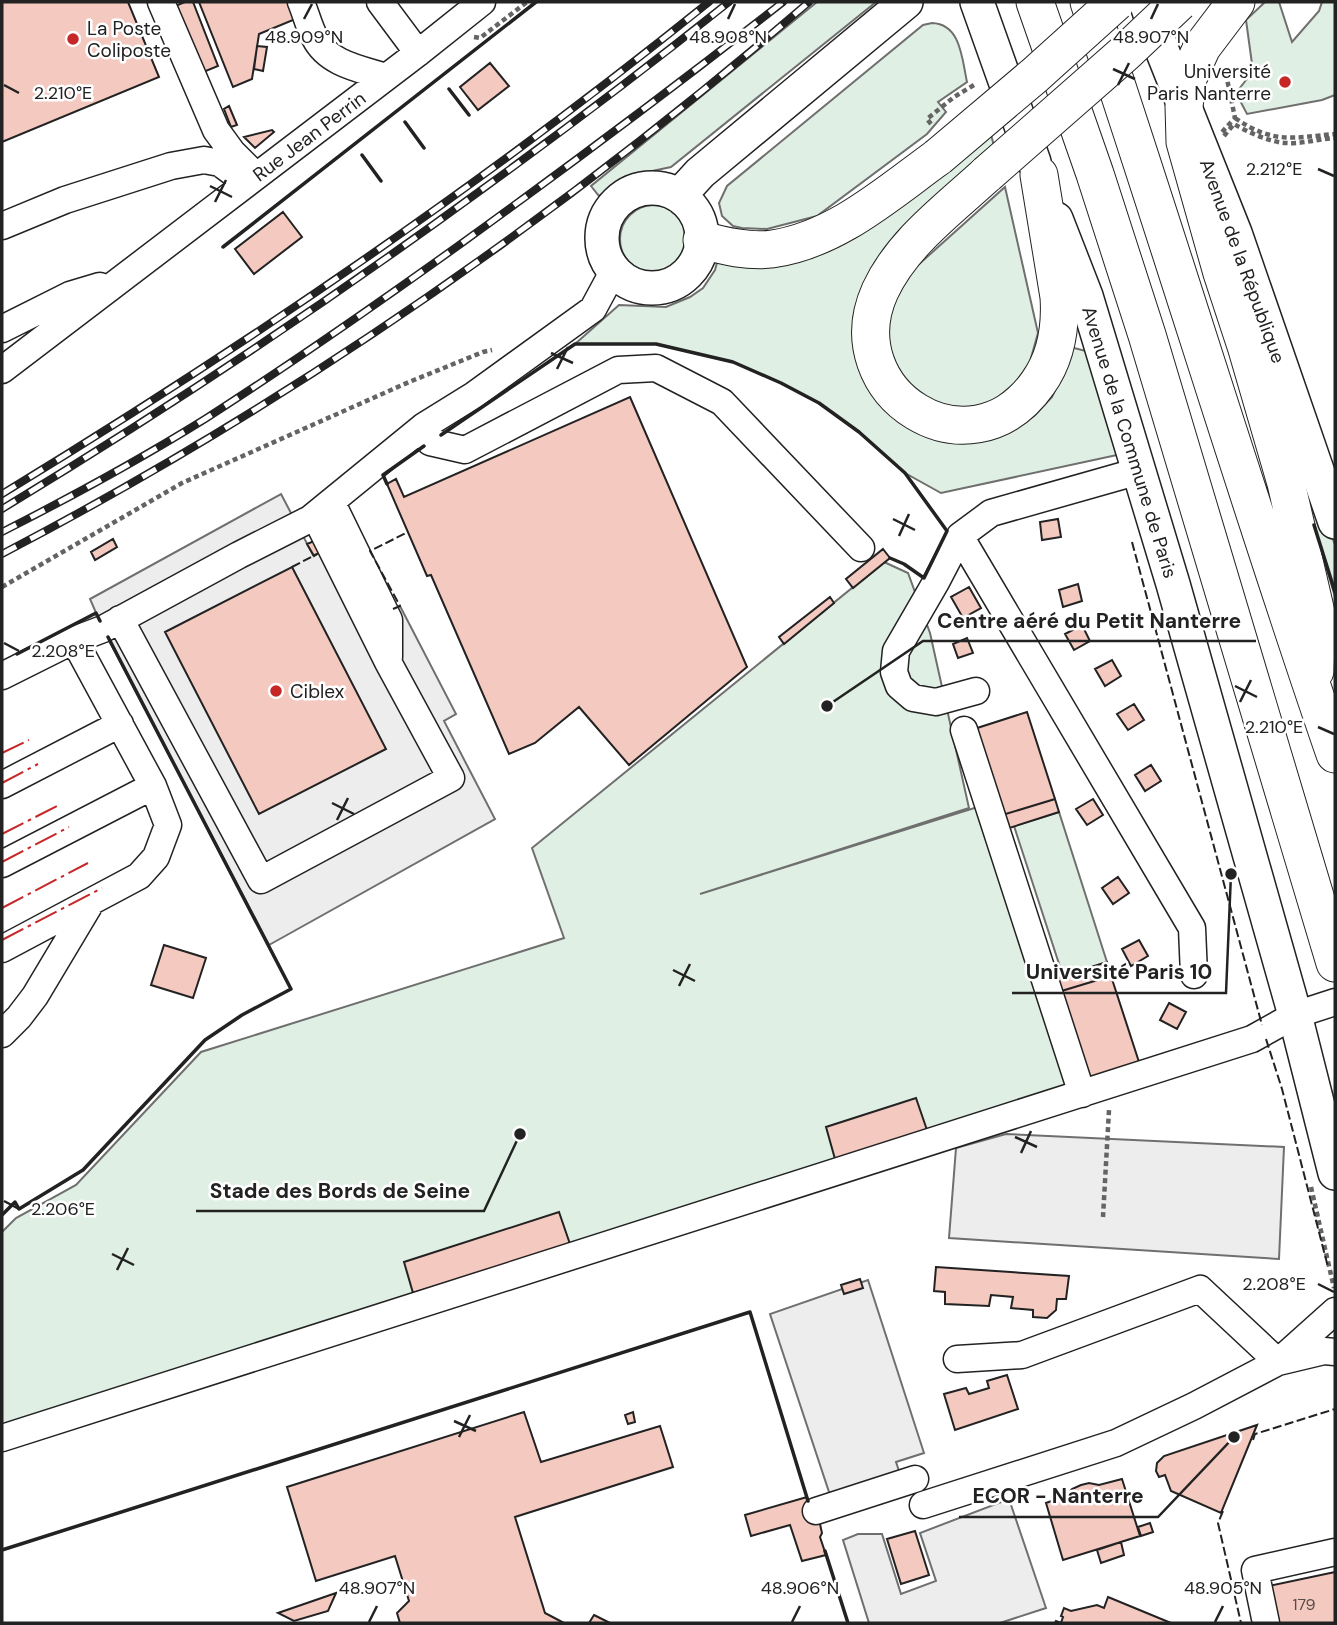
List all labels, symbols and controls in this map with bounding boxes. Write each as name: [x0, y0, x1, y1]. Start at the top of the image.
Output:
place label: La Poste Coliposte: [87, 16, 171, 63]
text: 48.909°N: [265, 25, 343, 49]
text: 48.908°N: [689, 25, 767, 49]
text: 48.907°N: [1113, 25, 1189, 49]
marker: La Poste Coliposte: [65, 31, 81, 47]
place label: Université Paris Nanterre: [1147, 59, 1271, 106]
marker: Université Paris Nanterre: [1277, 74, 1293, 90]
text: 2.210°E: [34, 81, 92, 105]
street label: Rue Jean Perrin: [248, 86, 371, 187]
street label: Avenue de la République: [1194, 156, 1291, 367]
text: 2.212°E: [1246, 157, 1302, 181]
street label: Avenue de la Commune de Paris: [1076, 303, 1183, 581]
callout: Centre aéré du Petit Nanterre: [923, 599, 1256, 641]
text: Centre aéré du Petit Nanterre: [937, 607, 1241, 635]
text: 2.208°E: [31, 639, 95, 663]
place label: Ciblex: [290, 679, 345, 704]
marker: Ciblex: [268, 683, 284, 699]
text: 2.210°E: [1245, 715, 1303, 739]
callout: Université Paris 10: [1012, 951, 1226, 993]
text: Université Paris 10: [1026, 958, 1212, 986]
callout: Stade des Bords de Seine: [196, 1169, 484, 1211]
text: Stade des Bords de Seine: [210, 1177, 470, 1205]
text: 2.206°E: [31, 1197, 95, 1221]
text: 2.208°E: [1242, 1272, 1306, 1296]
callout: ECOR - Nanterre: [959, 1475, 1158, 1517]
text: ECOR - Nanterre: [972, 1482, 1144, 1510]
text: 48.907°N: [339, 1576, 415, 1600]
text: 48.906°N: [761, 1576, 839, 1600]
text: 48.905°N: [1184, 1576, 1262, 1600]
house number: 179: [1292, 1594, 1316, 1615]

